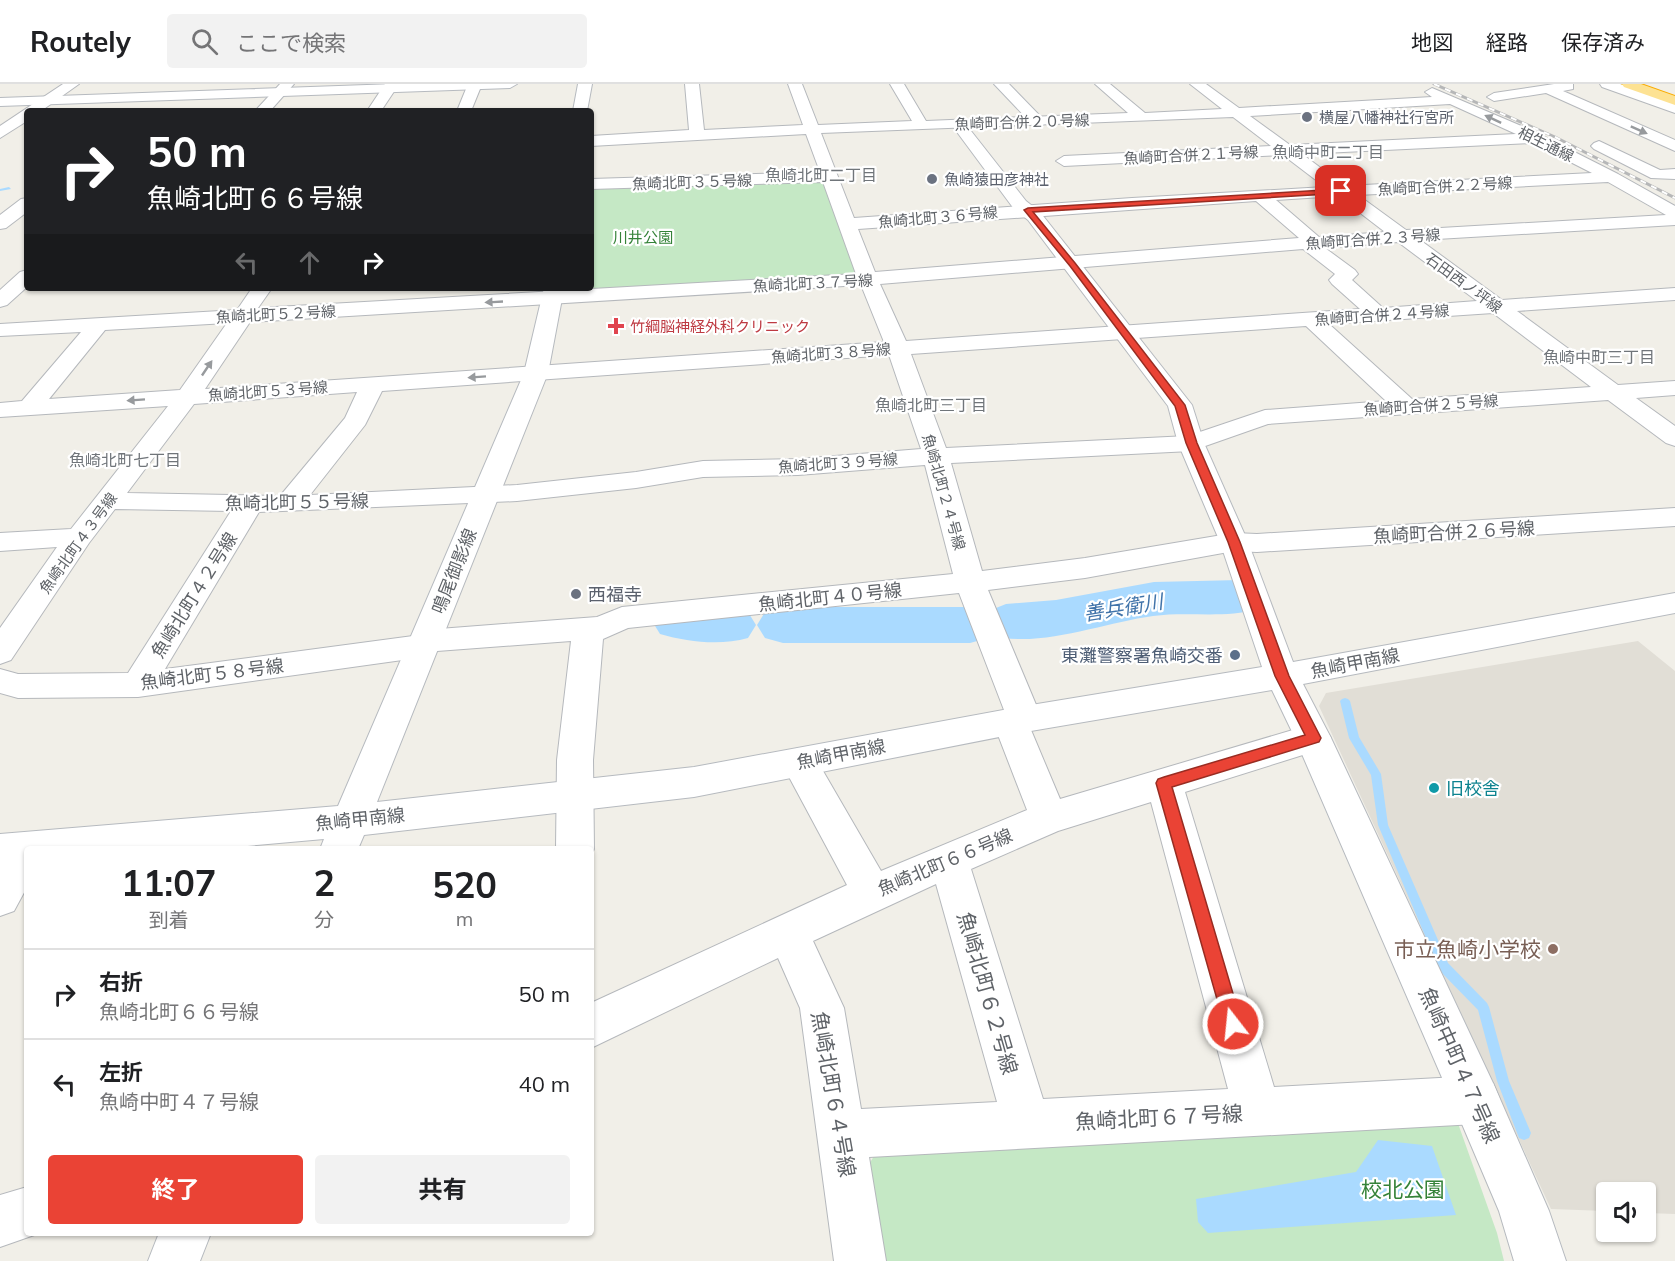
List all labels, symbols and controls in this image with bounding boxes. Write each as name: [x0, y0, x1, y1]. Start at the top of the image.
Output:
search box: [167, 14, 587, 68]
text: Routely: [30, 24, 131, 59]
icon: search: [188, 25, 221, 58]
text: ここで検索: [236, 29, 346, 57]
text: 地図: [1411, 29, 1453, 55]
text: 経路: [1486, 29, 1528, 55]
text: 保存済み: [1561, 29, 1645, 55]
place label: 横屋八幡神社行宮所: [1319, 108, 1454, 127]
street label: 魚崎町合併２０号線: [954, 110, 1090, 134]
marker: 横屋八幡神社行宮所: [1300, 110, 1314, 124]
one-way arrow: [1484, 114, 1501, 123]
street label: 相生通線: [1515, 122, 1577, 166]
text: 50 m: [147, 125, 247, 178]
one-way arrow: [1631, 125, 1649, 135]
icon: right: [48, 132, 126, 210]
street label: 魚崎町合併２１号線: [1123, 142, 1259, 168]
district label: 魚崎中町二丁目: [1272, 142, 1384, 162]
district label: 魚崎北町二丁目: [765, 165, 877, 185]
pin: [1315, 165, 1366, 216]
street label: 魚崎北町３５号線: [632, 170, 752, 194]
place label: 魚崎猿田彦神社: [944, 170, 1049, 189]
marker: 魚崎猿田彦神社: [925, 172, 939, 186]
street label: 魚崎町合併２２号線: [1377, 173, 1513, 199]
icon: arrive: [1324, 174, 1357, 207]
text: 魚崎北町６６号線: [147, 181, 363, 215]
street label: 魚崎北町３６号線: [877, 202, 999, 232]
street label: 魚崎町合併２３号線: [1305, 225, 1441, 253]
park label: 川井公園: [613, 228, 673, 247]
icon: left: [230, 246, 263, 279]
icon: ahead: [293, 246, 326, 279]
icon: right: [356, 246, 389, 279]
street label: 石田西ノ坪線: [1422, 249, 1506, 317]
street label: 魚崎北町３７号線: [753, 270, 873, 296]
one-way arrow: [485, 297, 504, 306]
street label: 魚崎北町５２号線: [216, 301, 336, 327]
street label: 魚崎町合併２４号線: [1314, 301, 1450, 329]
marker: 竹綱脳神経外科クリニック: [607, 317, 625, 335]
place label: 竹綱脳神経外科クリニック: [630, 317, 810, 336]
street label: 魚崎北町３８号線: [770, 339, 892, 367]
district label: 魚崎中町三丁目: [1543, 347, 1655, 367]
one-way arrow: [202, 359, 213, 376]
one-way arrow: [468, 372, 487, 382]
street label: 魚崎北町５３号線: [207, 377, 329, 405]
street label: 魚崎町合併２５号線: [1363, 391, 1499, 419]
one-way arrow: [127, 395, 146, 405]
district label: 魚崎北町三丁目: [875, 395, 987, 415]
street label: 魚崎北町２４号線: [918, 432, 970, 552]
street label: 魚崎北町３９号線: [777, 449, 899, 477]
district label: 魚崎北町七丁目: [69, 450, 181, 470]
street label: 魚崎北町４３号線: [35, 489, 121, 597]
street label: 魚崎北町５５号線: [225, 489, 369, 515]
street label: 魚崎町合併２６号線: [1373, 516, 1535, 548]
street label: 鳴尾御影線: [426, 525, 482, 617]
street label: 魚崎北町４２号線: [146, 528, 242, 662]
street label: 魚崎北町４０号線: [757, 578, 903, 616]
place label: 西福寺: [588, 583, 642, 606]
marker: 西福寺: [569, 587, 583, 601]
water label: 善兵衛川: [1082, 588, 1166, 626]
street label: 魚崎甲南線: [1309, 643, 1401, 683]
place label: 東灘警察署魚崎交番: [1061, 644, 1223, 667]
marker: 東灘警察署魚崎交番: [1228, 648, 1242, 662]
street label: 魚崎北町５８号線: [139, 654, 285, 694]
street label: 魚崎甲南線: [795, 734, 887, 774]
place label: 旧校舎: [1446, 777, 1500, 800]
marker: 旧校舎: [1427, 781, 1441, 795]
street label: 魚崎甲南線: [314, 803, 406, 835]
street label: 魚崎北町６６号線: [874, 823, 1016, 901]
text: 11:07: [121, 860, 216, 905]
text: 2: [313, 860, 335, 905]
text: 520: [432, 862, 497, 907]
text: m: [456, 906, 473, 931]
text: 到着: [149, 907, 189, 932]
text: 分: [314, 907, 334, 932]
street label: 魚崎北町６２号線: [952, 909, 1024, 1077]
place label: 市立魚崎小学校: [1394, 936, 1541, 962]
marker: 市立魚崎小学校: [1546, 942, 1560, 956]
text: 右折: [99, 968, 143, 996]
icon: right: [48, 978, 81, 1011]
text: 50 m: [519, 980, 570, 1008]
street label: 魚崎中町４７号線: [1414, 983, 1506, 1147]
position arrow: [1201, 992, 1265, 1056]
text: 魚崎北町６６号線: [99, 999, 259, 1024]
street label: 魚崎北町６４号線: [807, 1009, 861, 1179]
text: 左折: [99, 1058, 143, 1086]
icon: left: [48, 1068, 81, 1101]
text: 40 m: [519, 1070, 570, 1098]
text: 魚崎中町４７号線: [99, 1089, 259, 1114]
street label: 魚崎北町６７号線: [1074, 1100, 1244, 1134]
button: 終了: [48, 1155, 303, 1224]
button: 共有: [315, 1155, 570, 1224]
park label: 校北公園: [1361, 1176, 1445, 1202]
map controls: [1596, 1182, 1656, 1242]
button: sound: [1596, 1182, 1656, 1242]

